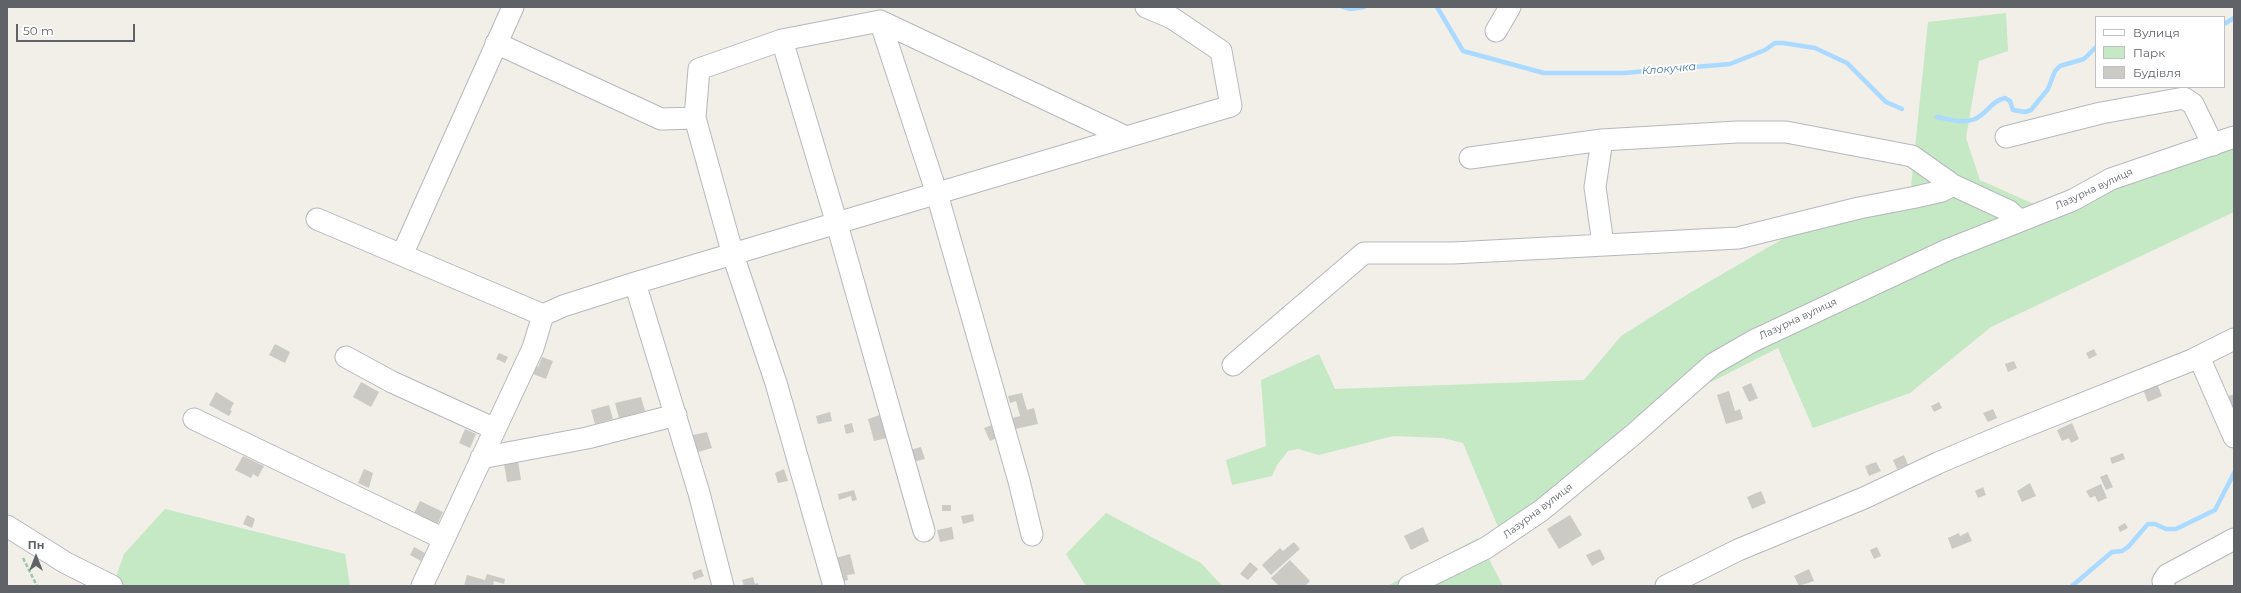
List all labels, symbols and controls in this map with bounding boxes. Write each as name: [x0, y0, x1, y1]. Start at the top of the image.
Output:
scale bar: [18, 16, 137, 42]
legend: [2095, 16, 2225, 88]
text: 50 m: [23, 23, 54, 38]
text: Вулиця: [2133, 25, 2180, 40]
text: Парк: [2133, 45, 2165, 60]
water label: Клокучка: [1641, 60, 1697, 78]
text: Будівля: [2133, 65, 2181, 80]
street label: Лазурна вулиця: [2053, 166, 2135, 212]
street label: Лазурна вулиця: [1757, 296, 1839, 342]
street label: Лазурна вулиця: [1501, 481, 1575, 541]
north arrow: [16, 537, 56, 577]
text: Пн: [28, 538, 44, 552]

